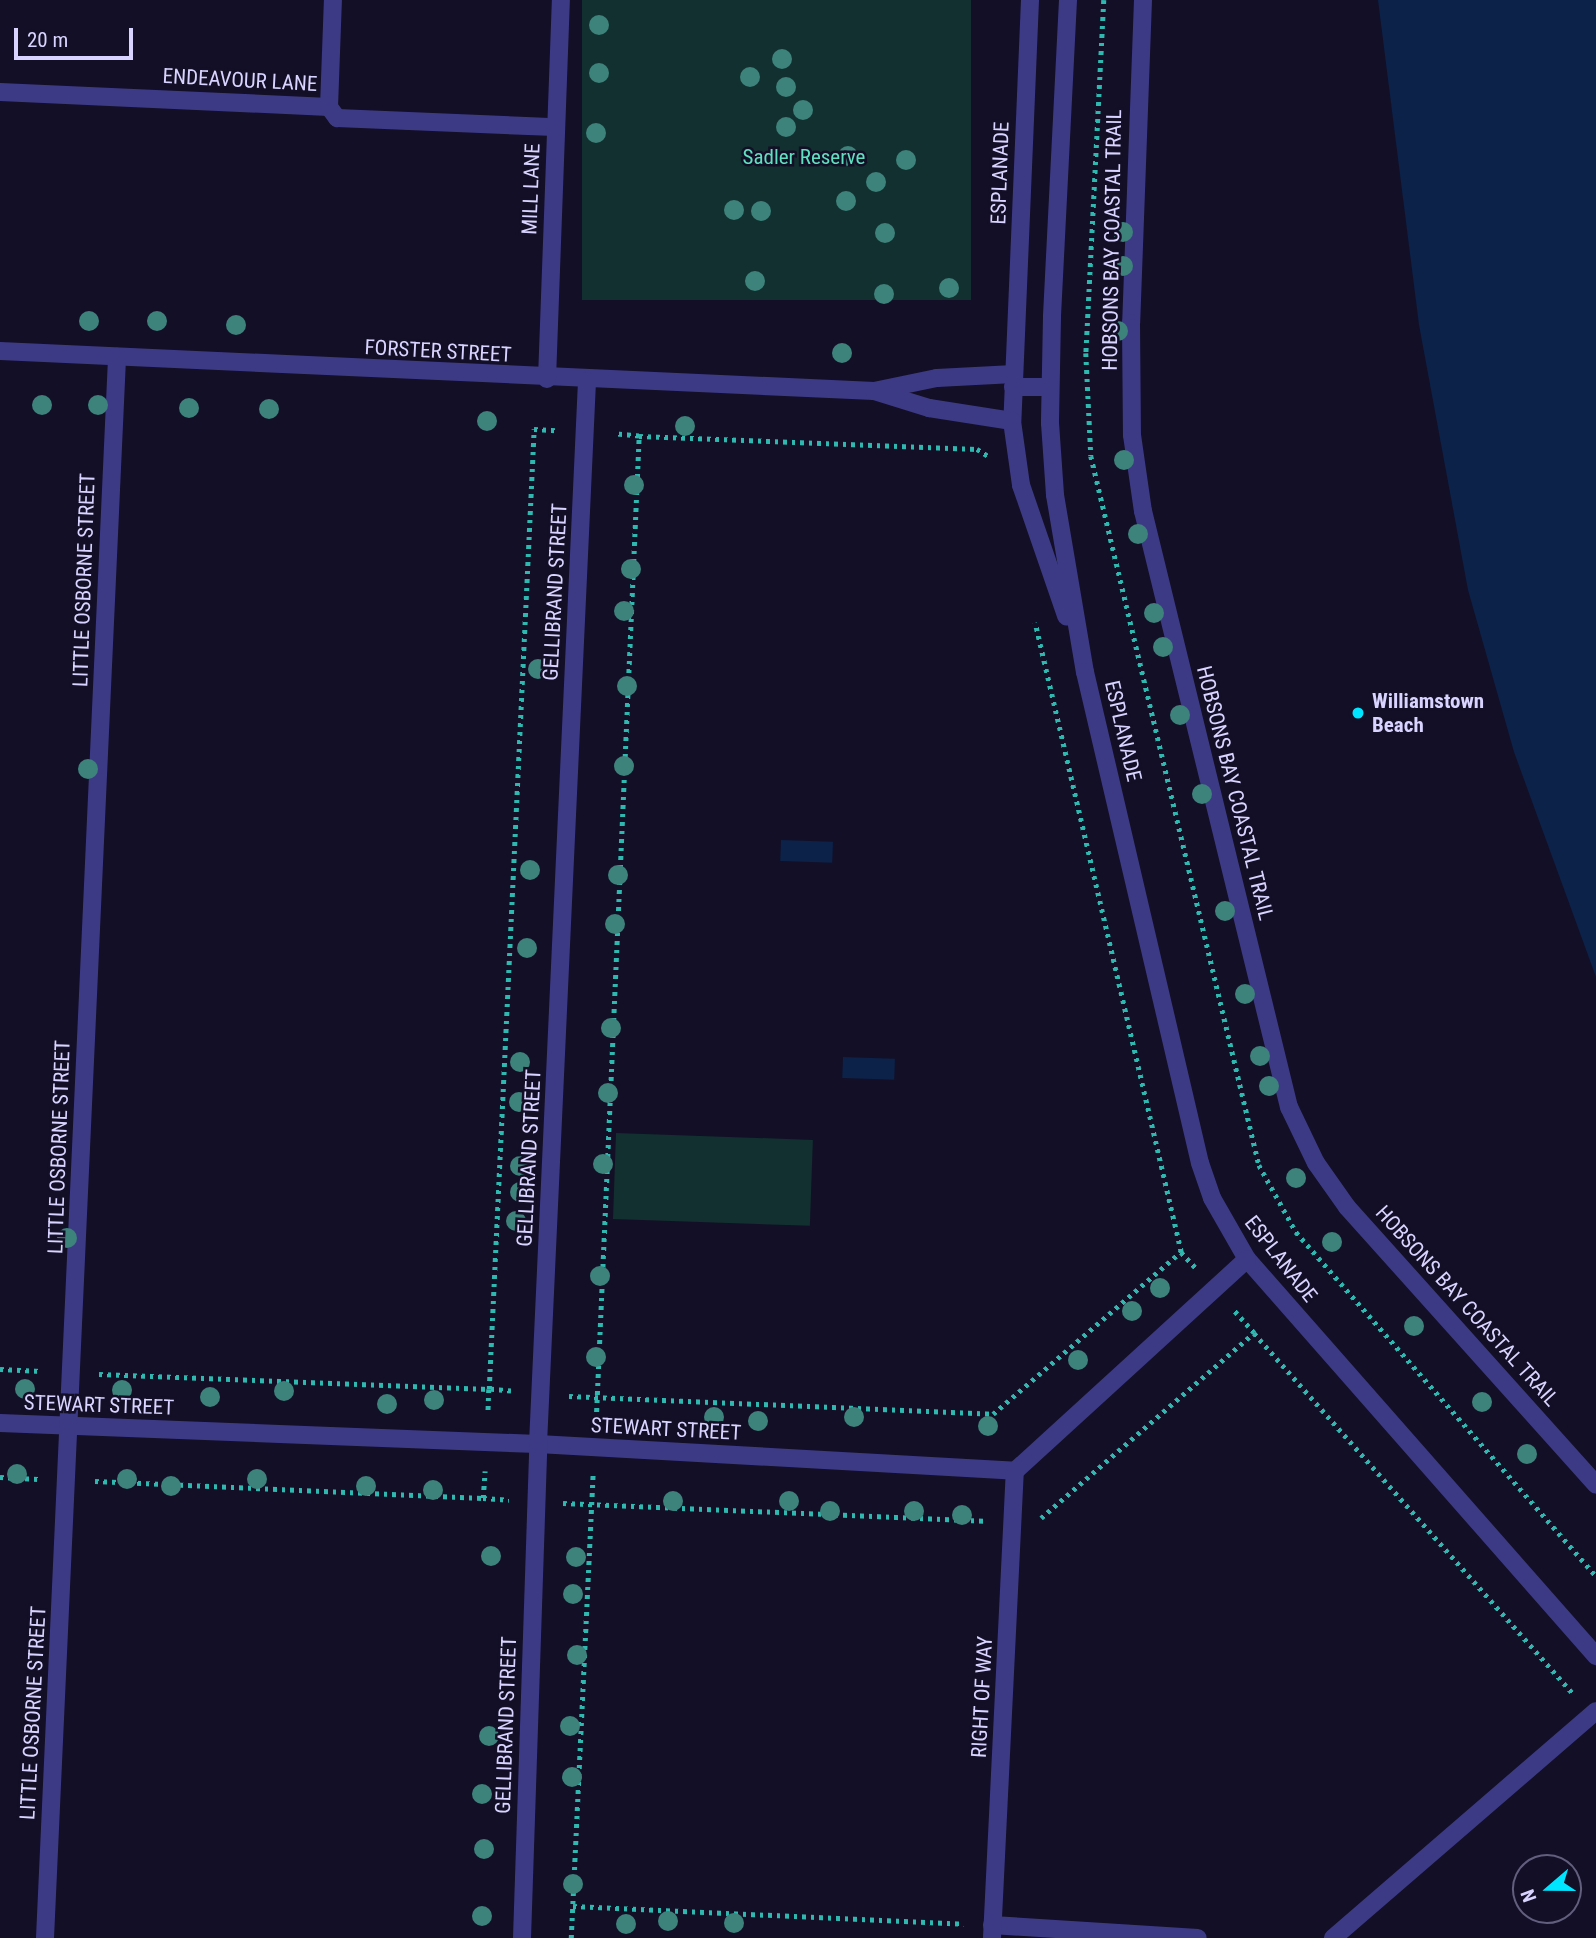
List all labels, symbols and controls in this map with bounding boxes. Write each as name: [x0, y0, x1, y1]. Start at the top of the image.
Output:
scale bar: [18, 14, 136, 58]
text: 20 m: [27, 28, 68, 52]
street label: ENDEAVOUR LANE: [162, 63, 318, 97]
street label: HOBSONS BAY COASTAL TRAIL: [1097, 109, 1127, 371]
street label: ESPLANADE: [986, 121, 1014, 225]
street label: MILL LANE: [517, 143, 545, 235]
park label: Sadler Reserve: [743, 144, 865, 170]
street label: FORSTER STREET: [364, 335, 512, 367]
street label: LITTLE OSBORNE STREET: [68, 473, 100, 687]
street label: GELLIBRAND STREET: [538, 503, 572, 681]
street label: HOBSONS BAY COASTAL TRAIL: [1191, 663, 1279, 923]
street label: ESPLANADE: [1099, 678, 1147, 784]
place label: Williamstown Beach: [1372, 688, 1484, 738]
marker: Williamstown Beach: [1350, 705, 1366, 721]
street label: LITTLE OSBORNE STREET: [43, 1040, 75, 1254]
street label: GELLIBRAND STREET: [512, 1069, 546, 1247]
street label: HOBSONS BAY COASTAL TRAIL: [1370, 1200, 1564, 1412]
street label: ESPLANADE: [1239, 1211, 1323, 1307]
street label: STEWART STREET: [23, 1390, 175, 1420]
street label: STEWART STREET: [590, 1412, 742, 1446]
street label: LITTLE OSBORNE STREET: [15, 1605, 51, 1821]
street label: RIGHT OF WAY: [966, 1635, 998, 1759]
street label: GELLIBRAND STREET: [490, 1636, 522, 1814]
north arrow: [1512, 1854, 1582, 1924]
text: N: [1516, 1886, 1541, 1905]

